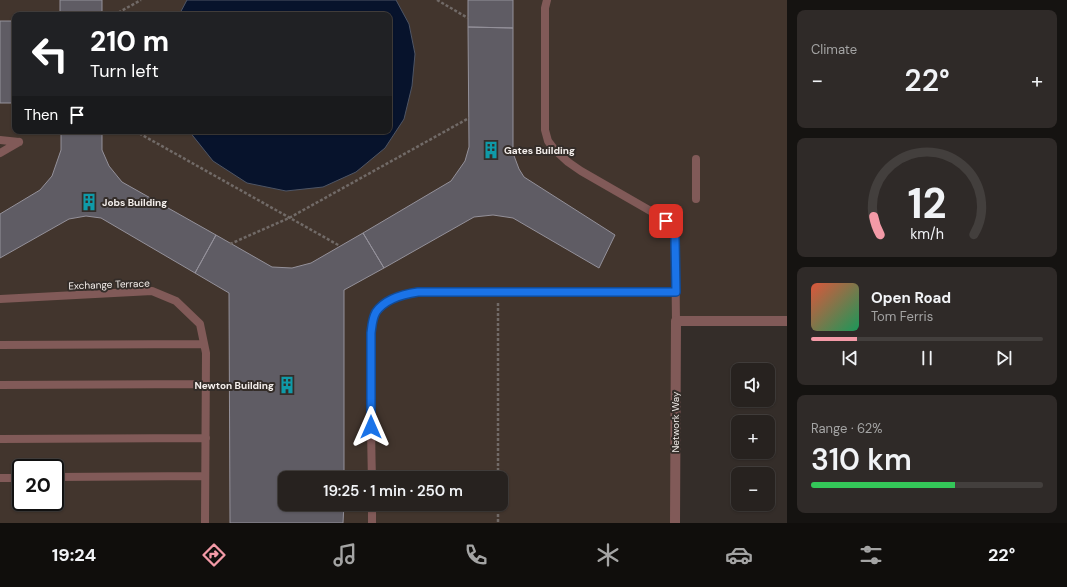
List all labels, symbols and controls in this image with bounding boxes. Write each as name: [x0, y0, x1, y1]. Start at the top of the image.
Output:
text: 210 m: [90, 23, 169, 60]
icon: left: [24, 28, 76, 80]
text: Climate: [811, 41, 857, 58]
text: Turn left: [90, 59, 159, 83]
text: 22°: [904, 61, 950, 100]
text: −: [811, 66, 823, 95]
text: +: [1031, 66, 1043, 95]
icon: arrive: [66, 104, 88, 126]
text: Then: [24, 105, 58, 125]
building icon: Gates Building: [481, 140, 501, 160]
place label: Gates Building: [504, 144, 575, 157]
text: 12: [907, 177, 947, 231]
building icon: Jobs Building: [79, 192, 99, 212]
place label: Jobs Building: [102, 196, 167, 209]
pin: [649, 204, 683, 238]
icon: arrive: [655, 210, 677, 232]
text: km/h: [910, 225, 944, 243]
street label: Exchange Terrace: [68, 277, 150, 292]
text: Open Road: [871, 288, 951, 308]
text: Tom Ferris: [871, 308, 933, 325]
icon: previous: [839, 347, 861, 369]
icon: pause: [916, 347, 938, 369]
icon: next: [993, 347, 1015, 369]
map controls: [731, 363, 775, 511]
button: sound: [731, 363, 775, 407]
building icon: Newton Building: [277, 375, 297, 395]
place label: Newton Building: [194, 379, 274, 392]
street label: Network Way: [669, 391, 682, 453]
position arrow: [350, 406, 392, 448]
button: +: [731, 415, 775, 459]
text: Range · 62%: [811, 420, 882, 437]
text: 310 km: [811, 440, 912, 479]
speed limit sign: 20: [12, 459, 64, 511]
button: −: [731, 467, 775, 511]
text: 19:25 · 1 min · 250 m: [323, 481, 463, 501]
icon: directions: [200, 541, 228, 569]
icon: music: [331, 541, 359, 569]
icon: phone: [462, 541, 490, 569]
icon: climate: [594, 541, 622, 569]
icon: car: [725, 541, 753, 569]
icon: filters: [857, 541, 885, 569]
text: 19:24: [52, 543, 96, 567]
text: 22°: [988, 543, 1015, 567]

